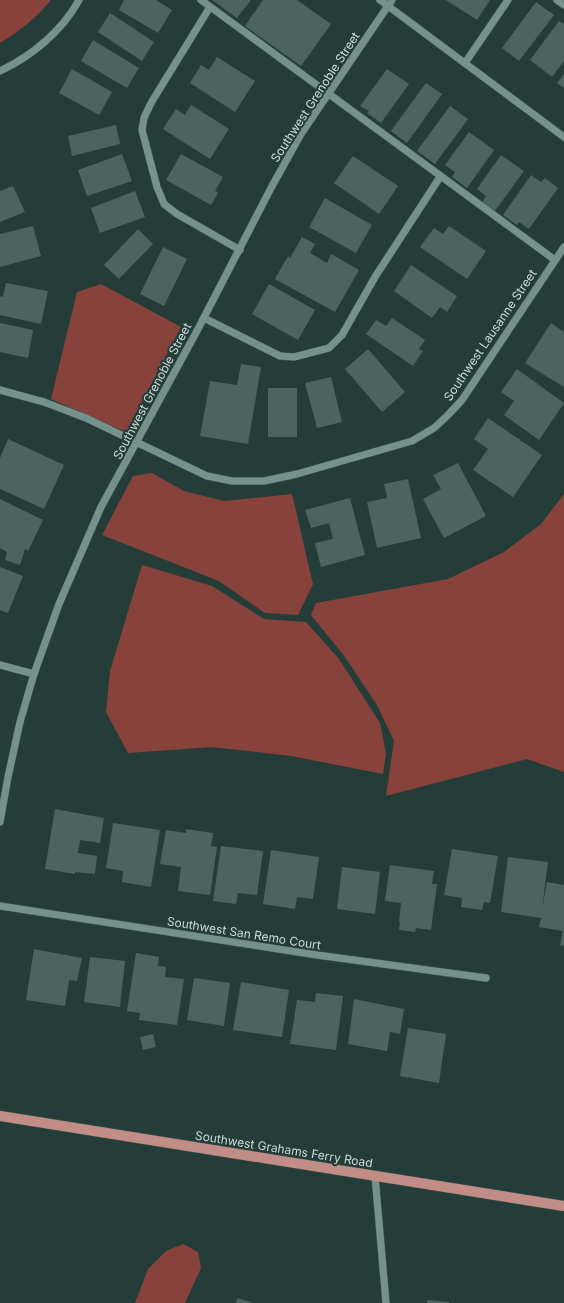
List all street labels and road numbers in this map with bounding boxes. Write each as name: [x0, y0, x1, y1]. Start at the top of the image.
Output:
street label: Southwest Grenoble Street: [267, 29, 363, 165]
street label: Southwest Lausanne Street: [440, 266, 540, 404]
street label: Southwest Grenoble Street: [110, 320, 194, 462]
street label: Southwest San Remo Court: [166, 913, 322, 953]
street label: Southwest Grahams Ferry Road: [194, 1128, 374, 1170]

